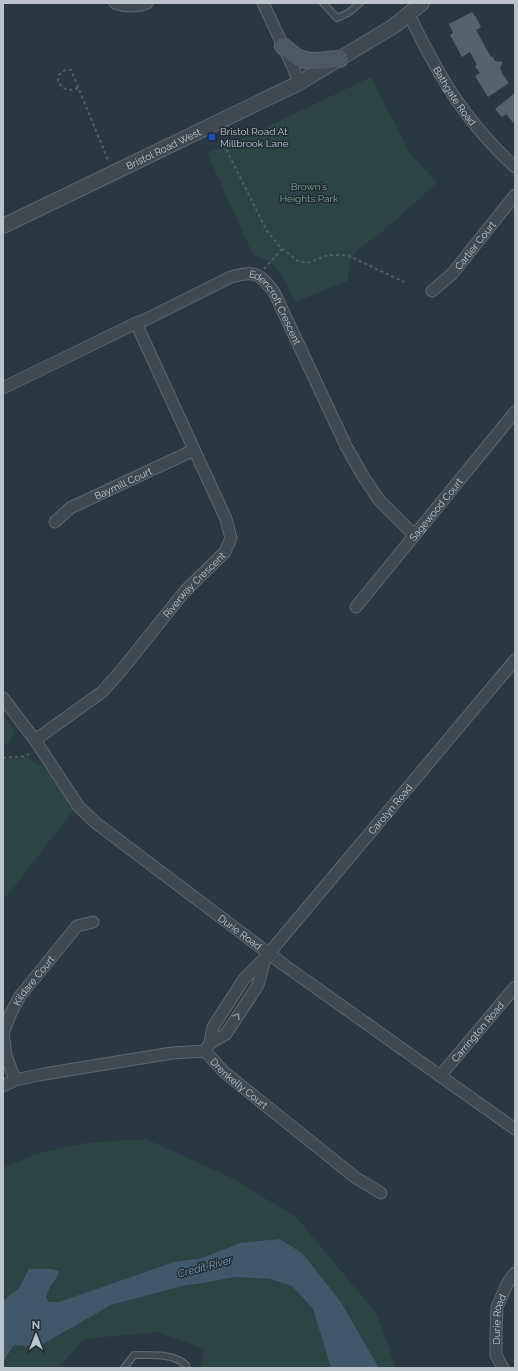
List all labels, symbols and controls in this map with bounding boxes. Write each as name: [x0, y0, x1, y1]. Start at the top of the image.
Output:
street label: Bathgate Road: [431, 64, 479, 127]
street label: Bristol Road West: [124, 126, 203, 171]
place label: Bristol Road At Millbrook Lane: [220, 126, 289, 149]
marker: Bristol Road At Millbrook Lane: [207, 132, 217, 142]
park label: Brown's Heights Park: [280, 181, 339, 204]
street label: Cartier Court: [452, 218, 498, 272]
street label: Edencroft Crescent: [249, 268, 304, 347]
street label: Baymill Court: [92, 465, 154, 501]
street label: Sagewood Court: [407, 475, 465, 543]
street label: Riverway Crescent: [161, 549, 228, 619]
street label: Carolyn Road: [366, 782, 414, 836]
street label: Durie Road: [216, 912, 264, 952]
street label: Kildare Court: [11, 953, 57, 1007]
street label: Carrington Road: [449, 999, 506, 1064]
one-way arrow: [233, 1013, 240, 1020]
street label: Drenkelly Court: [208, 1056, 271, 1111]
water label: Credit River: [176, 1253, 235, 1281]
street label: Durie Road: [491, 1292, 508, 1344]
north arrow: [16, 1315, 56, 1355]
text: N: [32, 1319, 40, 1332]

